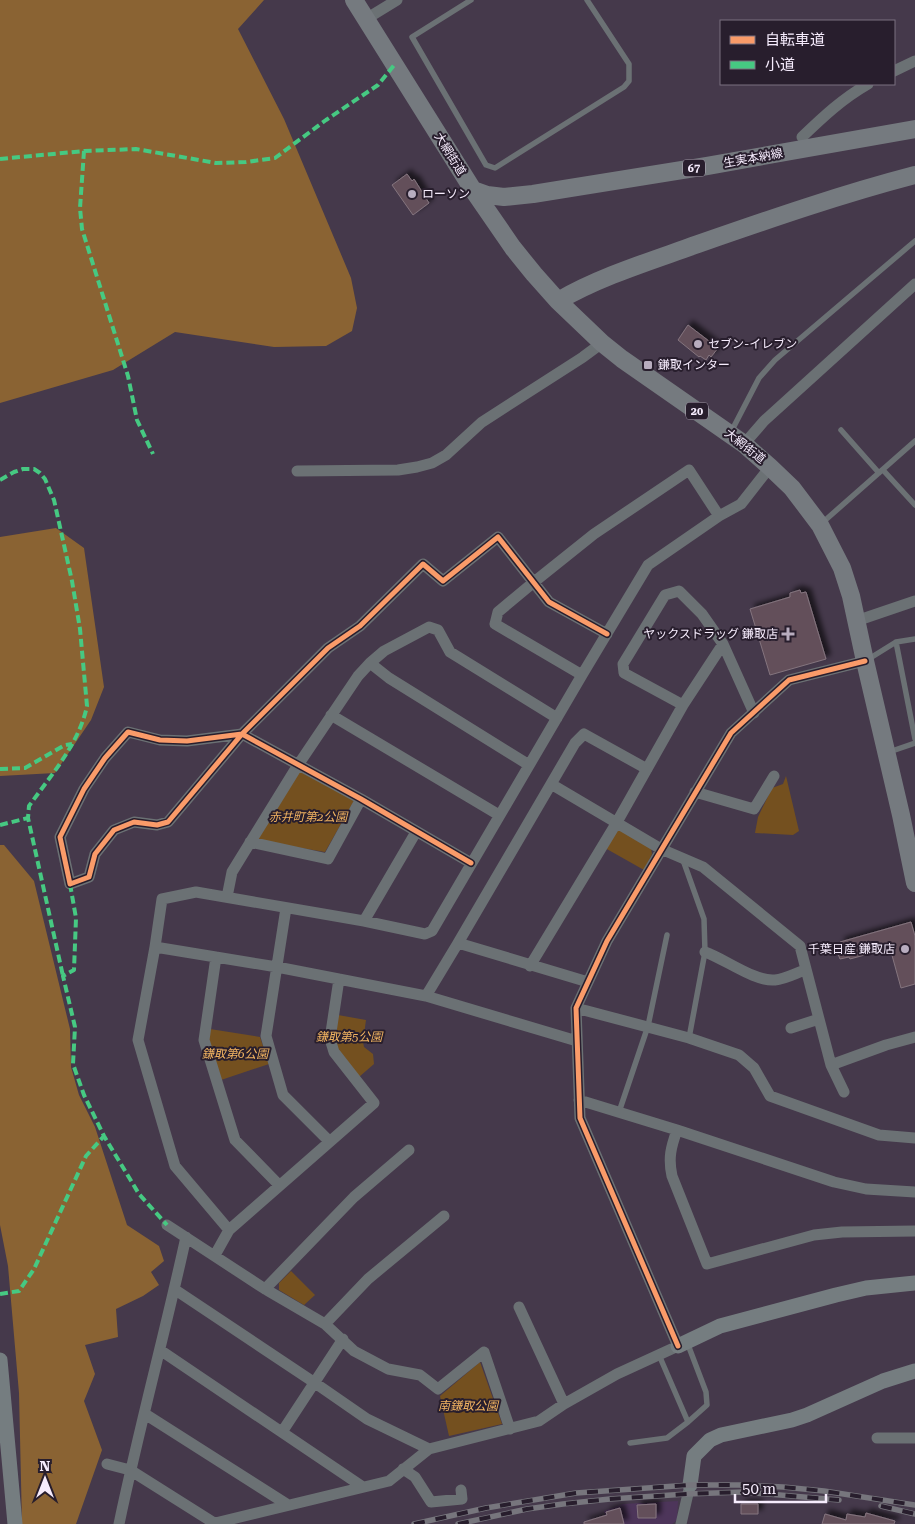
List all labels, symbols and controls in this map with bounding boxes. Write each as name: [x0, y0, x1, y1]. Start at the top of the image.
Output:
legend: [720, 20, 895, 85]
text: 自転車道: [765, 31, 825, 49]
text: 小道: [765, 56, 795, 74]
street label: 大網街道: [431, 130, 469, 178]
street label: 生実本納線: [722, 146, 784, 170]
road number: 67: [683, 160, 705, 177]
place label: ローソン: [422, 187, 470, 201]
marker: ローソン: [406, 188, 418, 200]
place label: セブン-イレブン: [708, 337, 797, 351]
marker: セブン-イレブン: [692, 338, 704, 350]
place label: 鎌取インター: [658, 358, 730, 372]
marker: 鎌取インター: [642, 359, 654, 371]
road number: 20: [686, 402, 708, 420]
street label: 大網街道: [722, 426, 768, 466]
place label: ヤックスドラッグ 鎌取店: [643, 627, 778, 641]
marker: ヤックスドラッグ 鎌取店: [782, 628, 794, 640]
park label: 赤井町第2公園: [269, 810, 349, 824]
place label: 千葉日産 鎌取店: [808, 942, 895, 956]
marker: 千葉日産 鎌取店: [899, 943, 911, 955]
park label: 鎌取第5公園: [316, 1030, 384, 1044]
park label: 鎌取第6公園: [202, 1047, 270, 1061]
park label: 南鎌取公園: [438, 1399, 500, 1413]
north arrow: [20, 1454, 70, 1504]
text: N: [40, 1458, 51, 1474]
scale bar: [735, 1472, 826, 1504]
text: 50 m: [742, 1480, 777, 1498]

